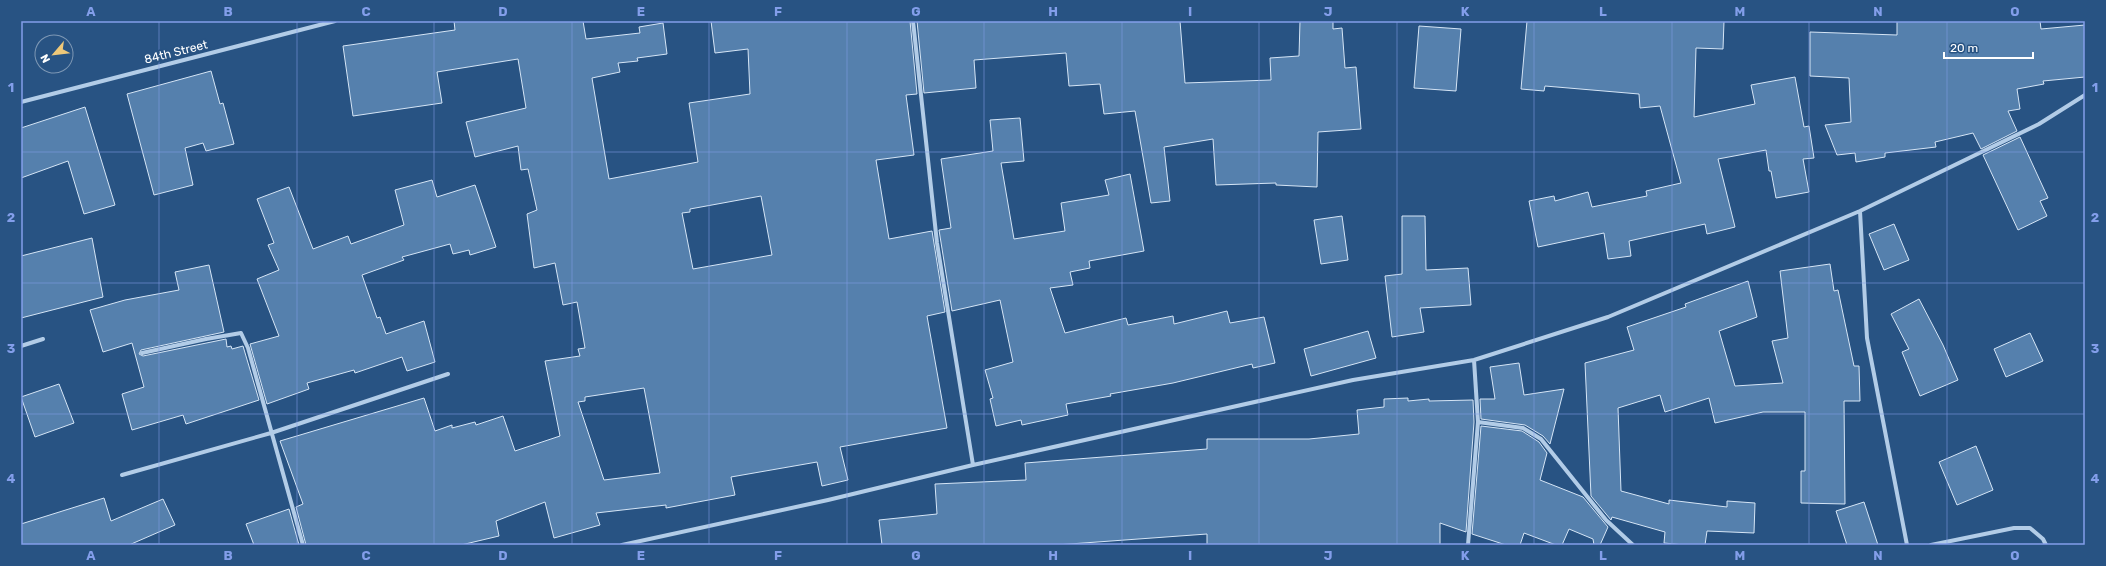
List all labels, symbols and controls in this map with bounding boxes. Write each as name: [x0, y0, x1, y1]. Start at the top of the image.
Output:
text: A: [86, 4, 96, 19]
text: B: [223, 4, 233, 19]
text: C: [361, 4, 371, 19]
text: D: [498, 4, 508, 19]
text: E: [637, 4, 645, 19]
text: F: [774, 4, 782, 19]
text: G: [911, 4, 921, 19]
text: H: [1048, 4, 1058, 19]
text: I: [1188, 4, 1192, 19]
text: J: [1324, 4, 1332, 19]
text: K: [1461, 4, 1470, 19]
text: L: [1599, 4, 1607, 19]
text: M: [1735, 4, 1745, 19]
text: N: [1873, 4, 1883, 19]
text: O: [2010, 4, 2020, 19]
north arrow: [34, 34, 74, 74]
scale bar: [1944, 34, 2033, 60]
street label: 84th Street: [143, 37, 209, 67]
text: 20 m: [1950, 41, 1978, 55]
text: N: [38, 52, 53, 65]
text: 1: [8, 80, 14, 95]
text: 1: [2092, 80, 2098, 95]
text: 2: [7, 210, 15, 225]
text: 2: [2091, 210, 2099, 225]
text: 3: [7, 341, 16, 356]
text: 3: [2091, 341, 2100, 356]
text: 4: [7, 471, 16, 486]
text: 4: [2091, 471, 2100, 486]
text: A: [86, 548, 96, 563]
text: B: [223, 548, 233, 563]
text: C: [361, 548, 371, 563]
text: D: [498, 548, 508, 563]
text: E: [637, 548, 645, 563]
text: F: [774, 548, 782, 563]
text: G: [911, 548, 921, 563]
text: H: [1048, 548, 1058, 563]
text: I: [1188, 548, 1192, 563]
text: J: [1324, 548, 1332, 563]
text: K: [1461, 548, 1470, 563]
text: L: [1599, 548, 1607, 563]
text: M: [1735, 548, 1745, 563]
text: N: [1873, 548, 1883, 563]
text: O: [2010, 548, 2020, 563]

